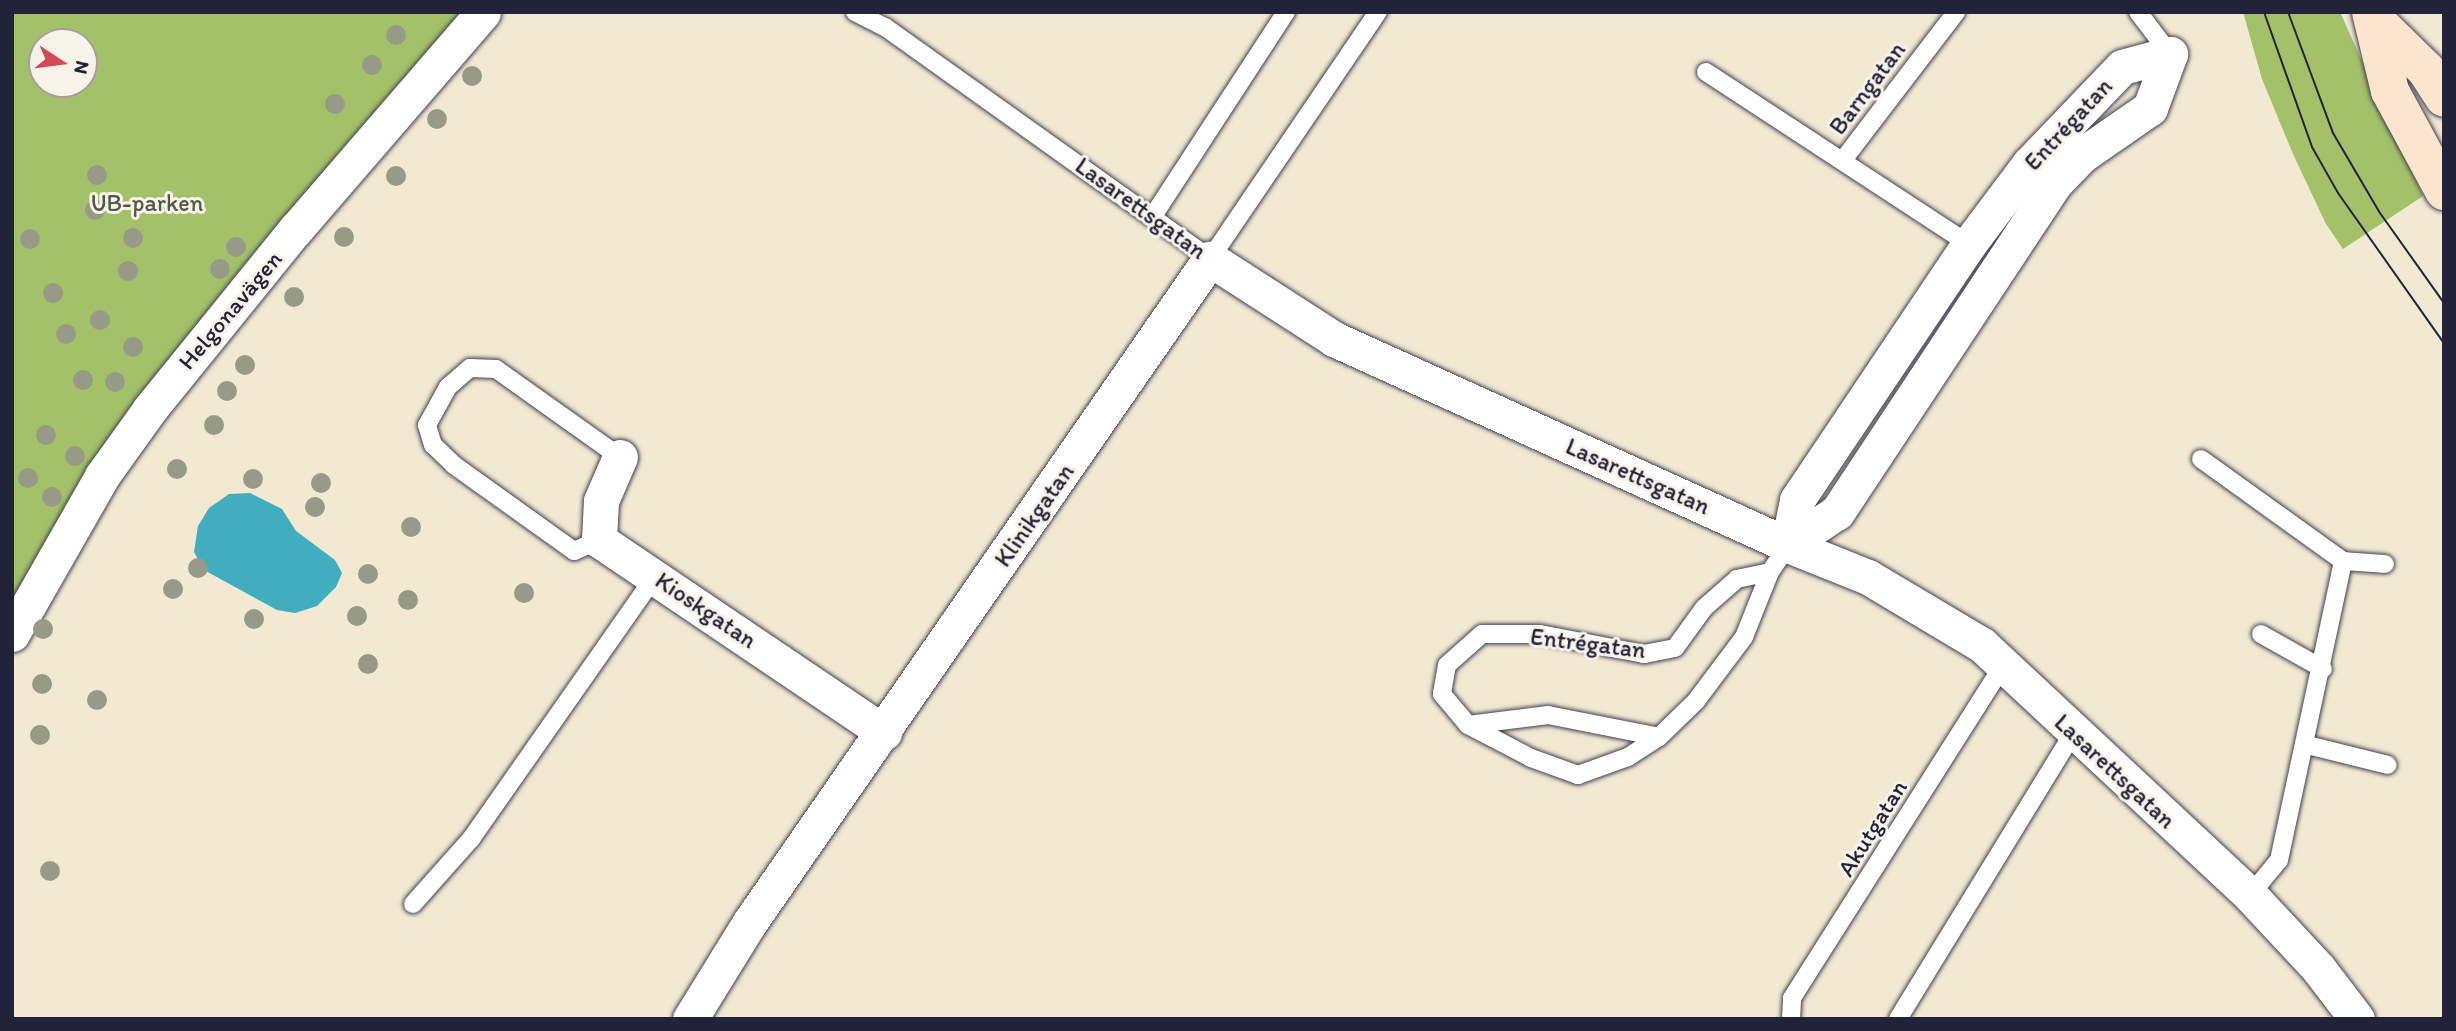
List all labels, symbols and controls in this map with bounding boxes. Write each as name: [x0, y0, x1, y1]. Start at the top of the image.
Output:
north arrow: [28, 28, 98, 98]
street label: Barngatan: [1823, 36, 1911, 140]
text: N: [69, 59, 95, 76]
street label: Entrégatan: [2018, 72, 2118, 176]
street label: Lasarettsgatan: [1070, 151, 1212, 265]
park label: UB-parken: [91, 189, 203, 217]
street label: Helgonavägen: [172, 245, 288, 375]
street label: Lasarettsgatan: [1561, 431, 1715, 521]
street label: Klinikgatan: [988, 458, 1080, 572]
street label: Kioskgatan: [650, 566, 762, 654]
street label: Entrégatan: [1529, 622, 1647, 664]
street label: Lasarettsgatan: [2049, 708, 2181, 834]
street label: Akutgatan: [1831, 774, 1913, 882]

